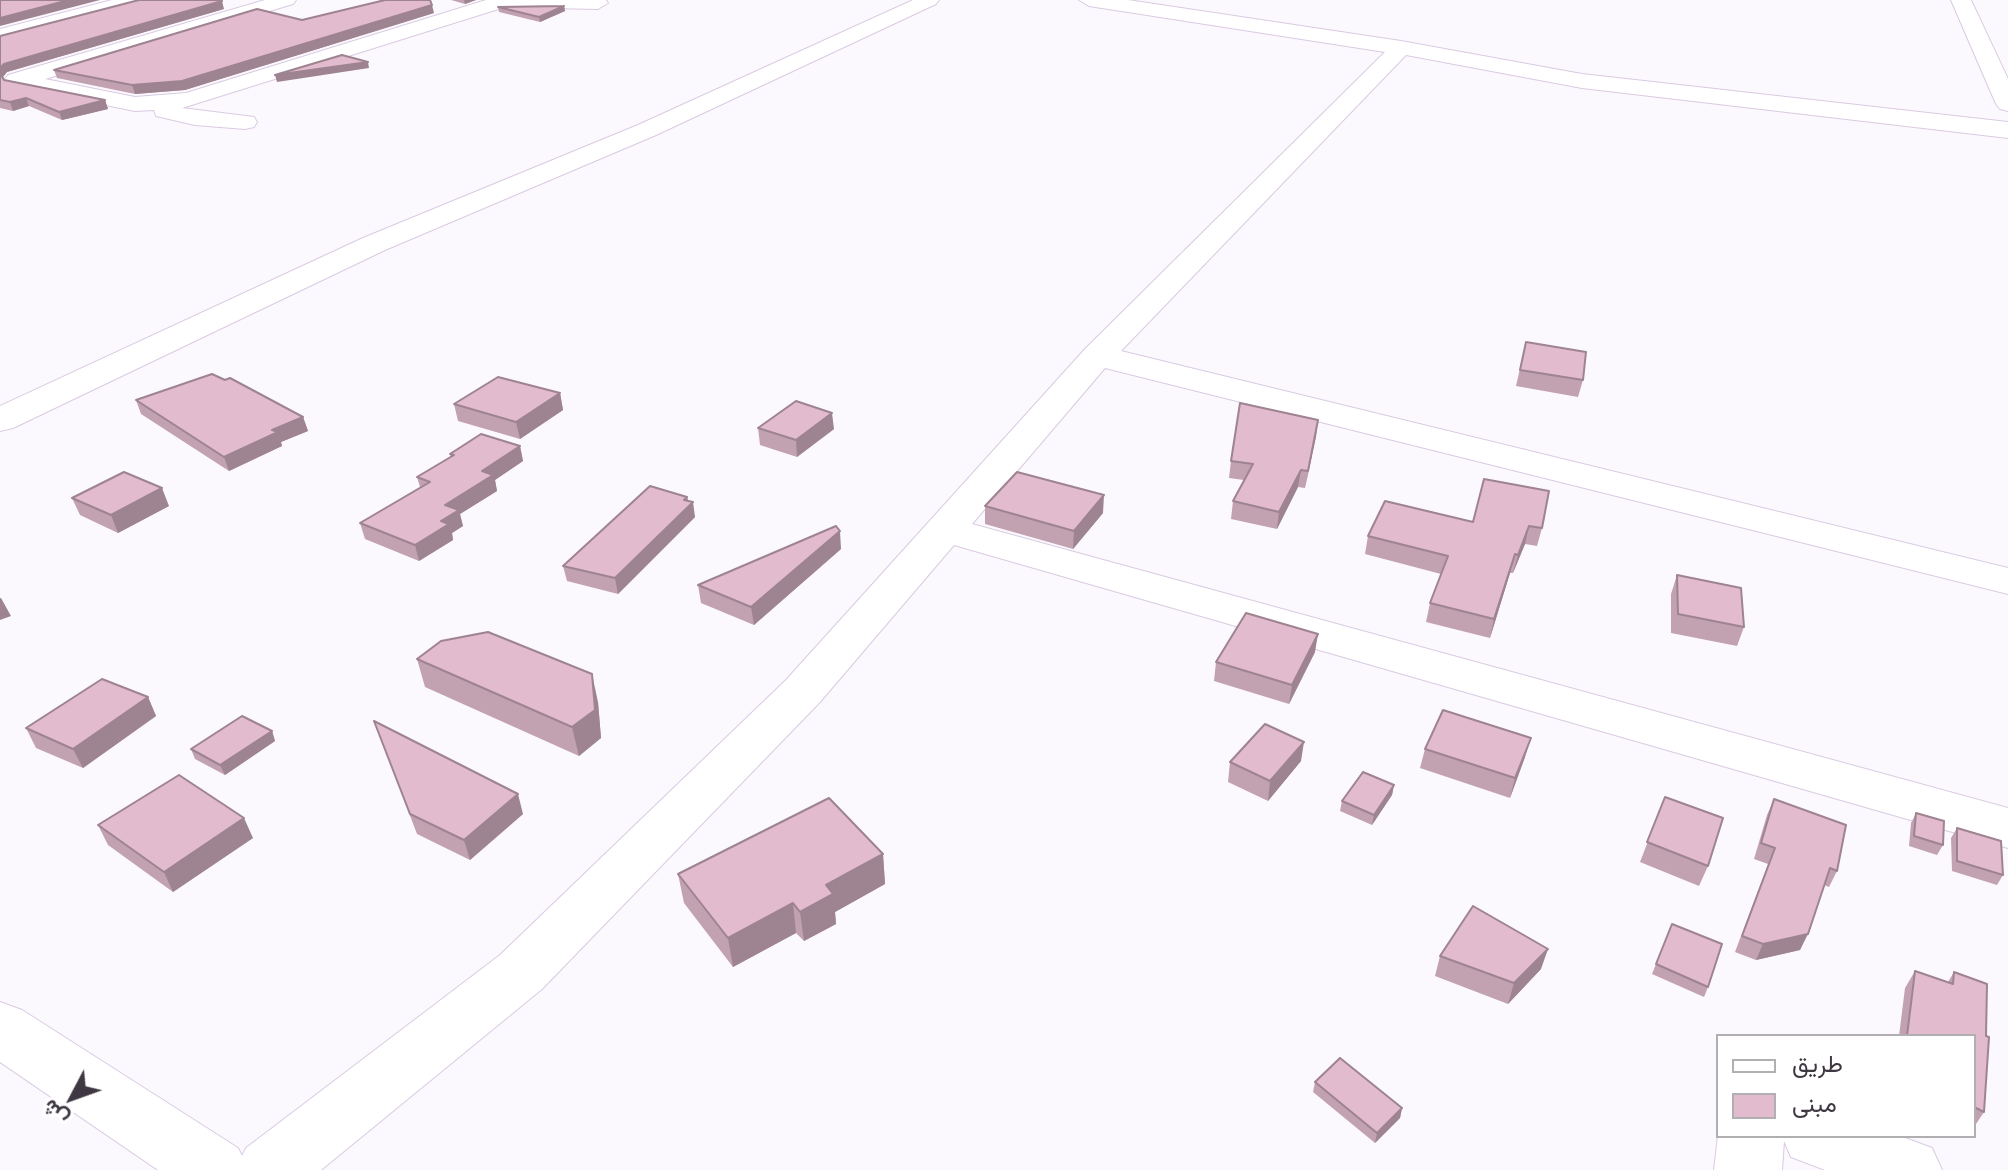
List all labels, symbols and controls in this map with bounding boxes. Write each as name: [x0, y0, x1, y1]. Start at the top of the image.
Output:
legend: [1716, 1034, 1976, 1138]
text: طريق: [1792, 1048, 1843, 1077]
north arrow: [32, 1058, 112, 1138]
text: مبنى: [1792, 1088, 1837, 1117]
text: ش: [35, 1095, 72, 1132]

